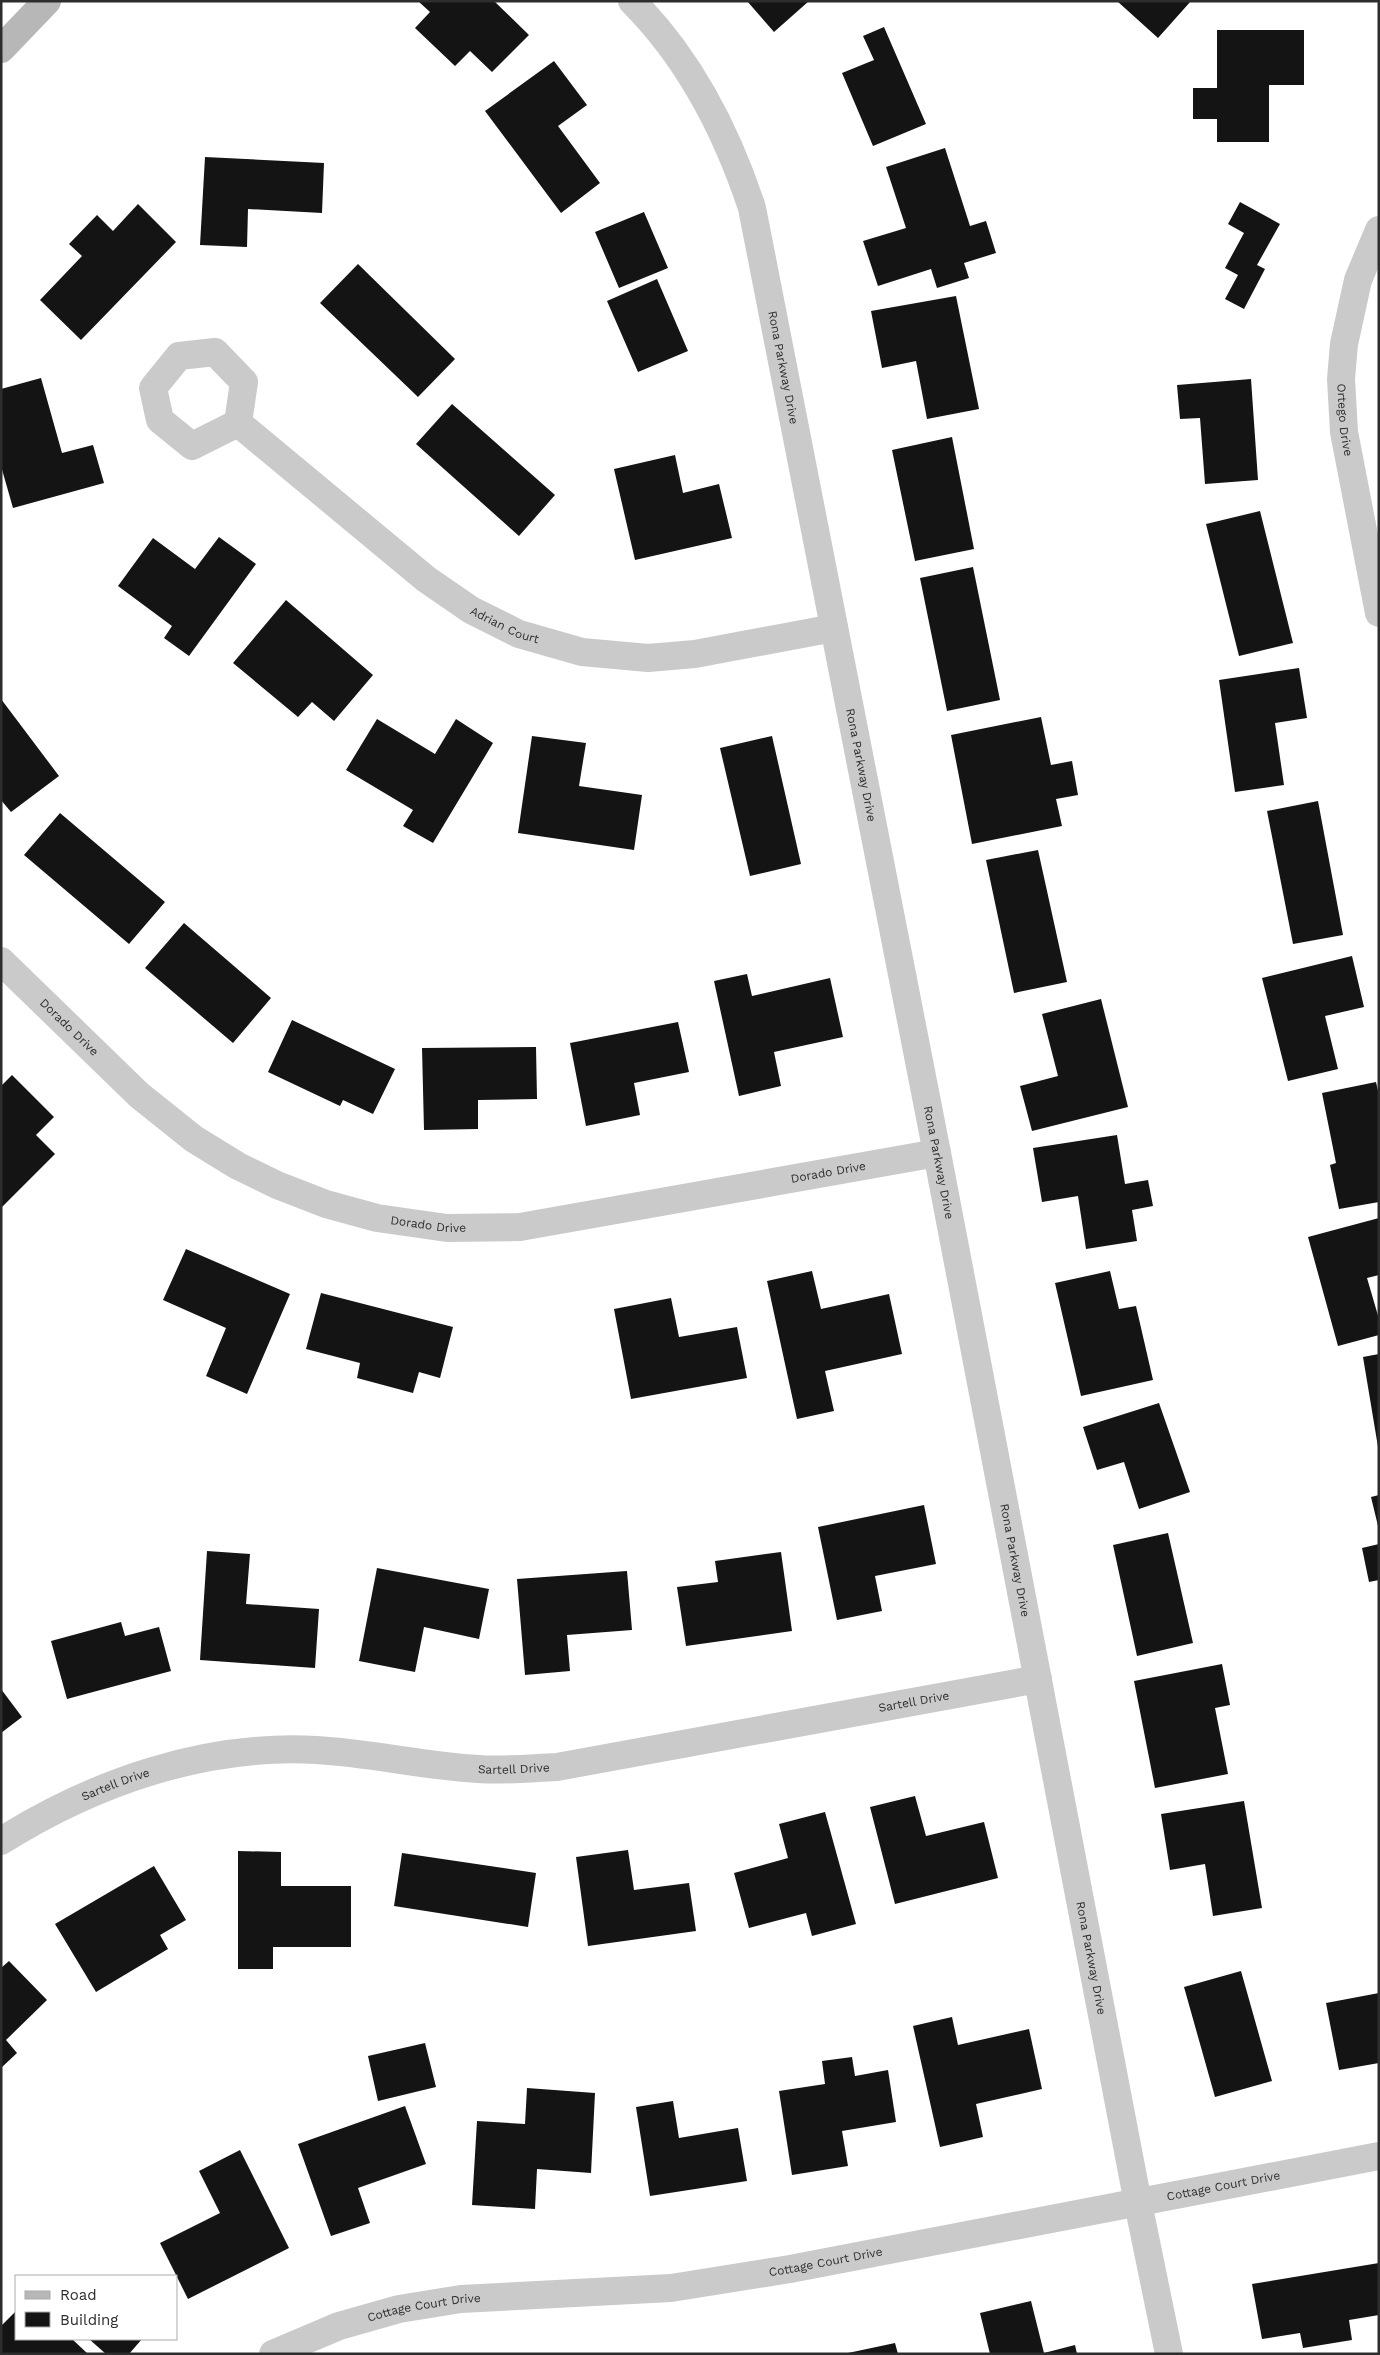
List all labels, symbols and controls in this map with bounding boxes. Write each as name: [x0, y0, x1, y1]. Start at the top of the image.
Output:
street label: Rona Parkway Drive: [765, 310, 801, 425]
street label: Ortego Drive: [1334, 383, 1356, 457]
street label: Adrian Court: [468, 604, 541, 646]
street label: Rona Parkway Drive: [843, 707, 879, 823]
street label: Dorado Drive: [37, 996, 101, 1059]
street label: Rona Parkway Drive: [921, 1105, 957, 1220]
street label: Dorado Drive: [790, 1159, 867, 1186]
street label: Dorado Drive: [390, 1213, 466, 1235]
street label: Rona Parkway Drive: [997, 1502, 1033, 1618]
street label: Sartell Drive: [877, 1688, 950, 1715]
street label: Sartell Drive: [477, 1760, 550, 1777]
street label: Sartell Drive: [79, 1765, 151, 1804]
street label: Rona Parkway Drive: [1073, 1900, 1109, 2016]
street label: Cottage Court Drive: [1166, 2168, 1281, 2204]
street label: Cottage Court Drive: [768, 2244, 884, 2279]
legend: [15, 2275, 178, 2340]
text: Road: [60, 2286, 97, 2304]
street label: Cottage Court Drive: [366, 2291, 481, 2325]
text: Building: [60, 2311, 118, 2329]

